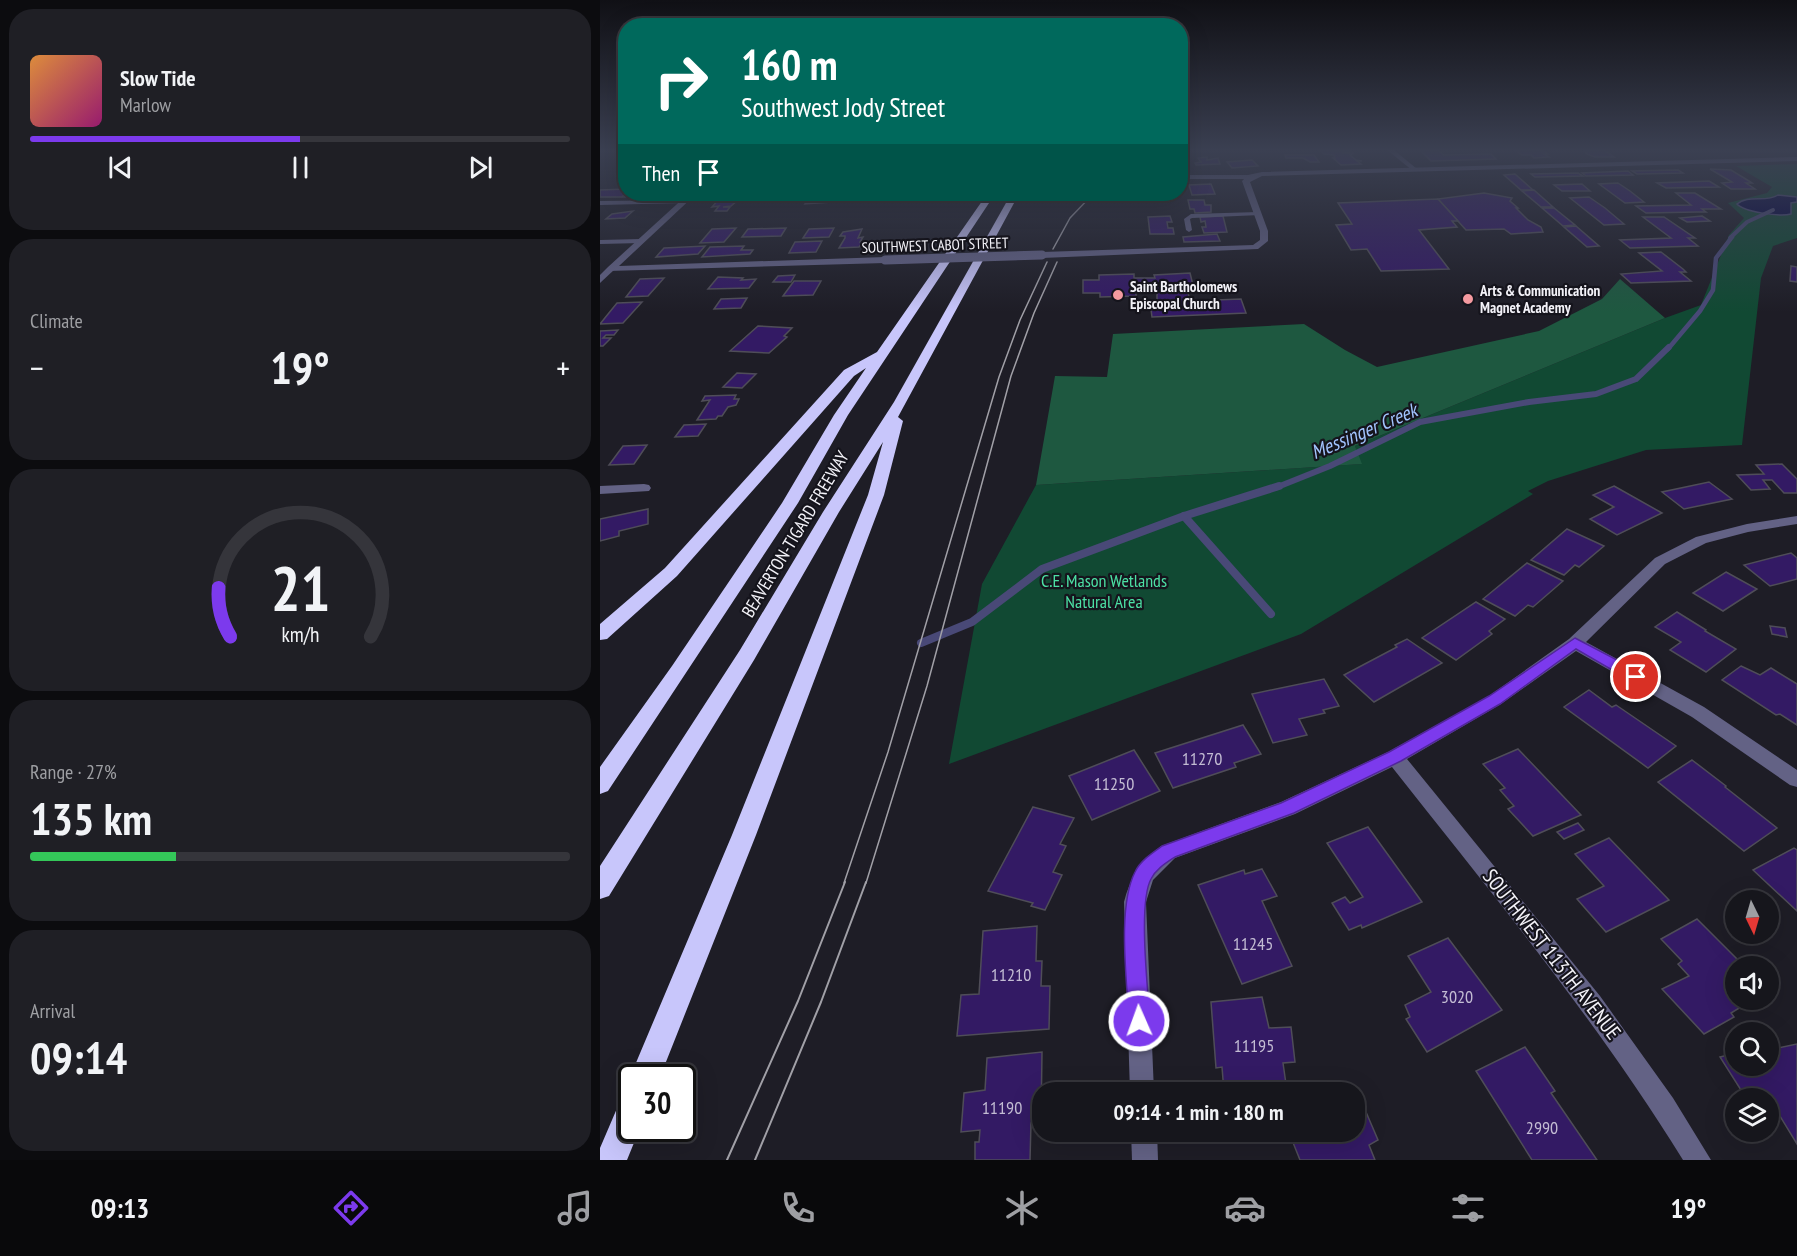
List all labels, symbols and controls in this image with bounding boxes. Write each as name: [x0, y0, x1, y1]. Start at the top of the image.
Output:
text: 160 m: [741, 37, 838, 92]
icon: right: [642, 42, 720, 120]
text: Slow Tide: [120, 64, 196, 92]
text: Southwest Jody Street: [741, 90, 945, 124]
text: Marlow: [120, 92, 171, 118]
icon: previous: [104, 151, 137, 184]
icon: pause: [284, 151, 317, 184]
icon: next: [464, 151, 497, 184]
icon: arrive: [692, 156, 725, 189]
text: Then: [642, 159, 680, 187]
street label: SOUTHWEST CABOT STREET: [861, 233, 1009, 257]
place label: Saint Bartholomews Episcopal Church: [1130, 277, 1237, 313]
place label: Arts & Communication Magnet Academy: [1479, 281, 1601, 317]
marker: Saint Bartholomews Episcopal Church: [1111, 288, 1125, 302]
marker: Arts & Communication Magnet Academy: [1461, 292, 1475, 306]
text: Climate: [30, 308, 83, 334]
text: 19°: [270, 338, 330, 396]
text: −: [30, 346, 44, 389]
text: +: [556, 346, 570, 389]
water label: Messinger Creek: [1307, 396, 1423, 465]
street label: BEAVERTON-TIGARD FREEWAY: [736, 446, 854, 621]
text: 21: [270, 547, 330, 628]
park label: C.E. Mason Wetlands Natural Area: [1041, 569, 1167, 613]
text: km/h: [281, 620, 319, 648]
pin: [1610, 651, 1661, 702]
icon: arrive: [1619, 660, 1652, 693]
house number: 11270: [1182, 747, 1222, 770]
text: Range · 27%: [30, 759, 117, 785]
house number: 11250: [1094, 772, 1134, 795]
text: 135 km: [30, 789, 152, 847]
street label: SOUTHWEST 113TH AVENUE: [1477, 863, 1627, 1045]
north arrow: [1725, 890, 1779, 944]
map controls: [1725, 890, 1779, 1142]
house number: 11245: [1233, 932, 1273, 955]
button: sound: [1725, 956, 1779, 1010]
house number: 11210: [991, 963, 1031, 986]
house number: 3020: [1441, 985, 1473, 1008]
position arrow: [1107, 989, 1171, 1053]
text: Arrival: [30, 998, 75, 1024]
button: search: [1725, 1022, 1779, 1076]
text: 09:14: [30, 1028, 127, 1086]
house number: 11195: [1234, 1034, 1274, 1057]
speed limit sign: 30: [618, 1064, 696, 1142]
button: layers: [1725, 1088, 1779, 1142]
house number: 11190: [982, 1096, 1022, 1119]
text: 09:14 · 1 min · 180 m: [1113, 1098, 1284, 1126]
house number: 2990: [1526, 1116, 1558, 1139]
icon: directions: [330, 1187, 372, 1229]
icon: music: [554, 1187, 596, 1229]
icon: phone: [777, 1187, 819, 1229]
icon: climate: [1001, 1187, 1043, 1229]
icon: car: [1224, 1187, 1266, 1229]
icon: filters: [1447, 1187, 1489, 1229]
text: 09:13: [91, 1191, 149, 1225]
text: 19°: [1671, 1191, 1706, 1225]

